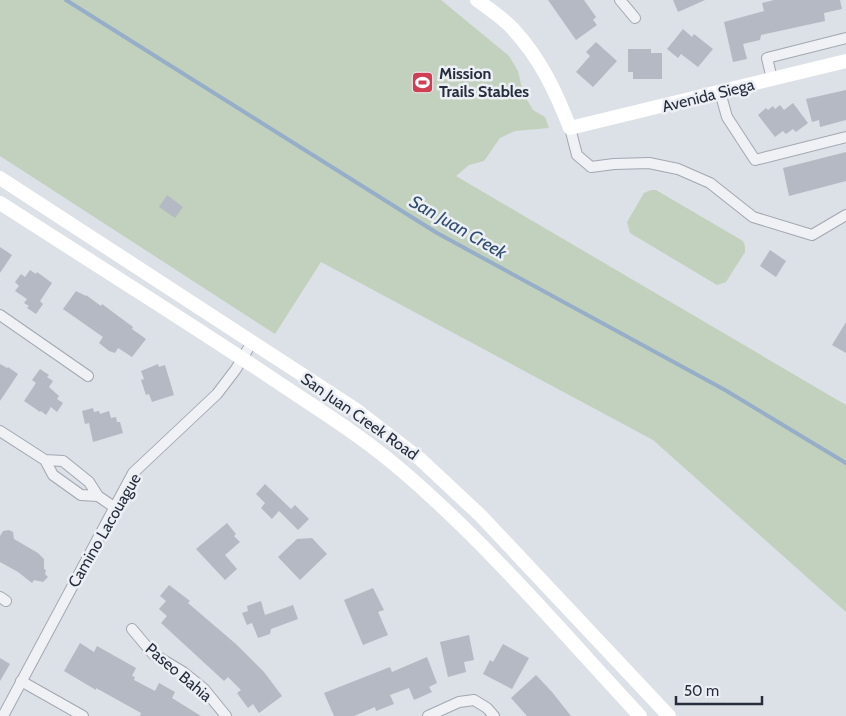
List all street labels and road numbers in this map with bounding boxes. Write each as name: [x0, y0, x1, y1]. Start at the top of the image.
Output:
street label: Avenida Siega: [660, 75, 756, 116]
street label: San Juan Creek Road: [298, 369, 422, 464]
street label: Camino Lacouague: [64, 470, 145, 591]
street label: Paseo Bahia: [142, 639, 216, 706]

